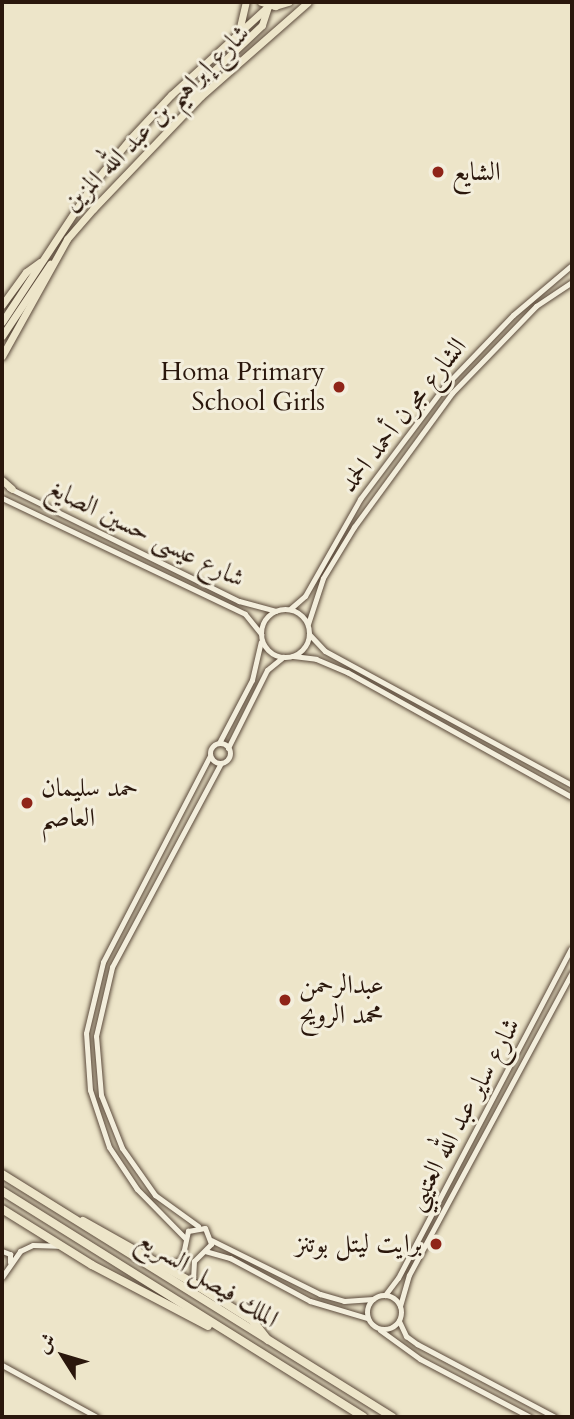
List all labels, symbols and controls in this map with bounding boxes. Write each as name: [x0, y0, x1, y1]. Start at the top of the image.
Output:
street label: شارع إبراهيم بن عبد الله المزين: [56, 18, 256, 218]
place label: الشايع: [452, 156, 501, 188]
marker: الشايع: [430, 164, 446, 180]
street label: الشارع مجرن أحمد الحمد: [333, 331, 473, 499]
place label: Homa Primary School Girls: [160, 356, 325, 418]
marker: Homa Primary School Girls: [331, 379, 347, 395]
street label: شارع عيسى حسين الصايغ: [42, 472, 250, 594]
place label: حمد سليمان العاصم: [41, 772, 138, 834]
marker: حمد سليمان العاصم: [19, 795, 35, 811]
place label: عبدالرحمن محمد الرويح: [299, 969, 384, 1030]
marker: عبدالرحمن محمد الرويح: [277, 992, 293, 1008]
street label: شارع ساير عبد الله العتيبي: [399, 1013, 527, 1215]
street label: الملك فيصل السريع: [132, 1223, 284, 1335]
place label: برايت ليتل بوتنز: [295, 1228, 422, 1260]
marker: برايت ليتل بوتنز: [428, 1236, 444, 1252]
north arrow: [28, 1321, 98, 1391]
text: ش: [30, 1328, 62, 1359]

